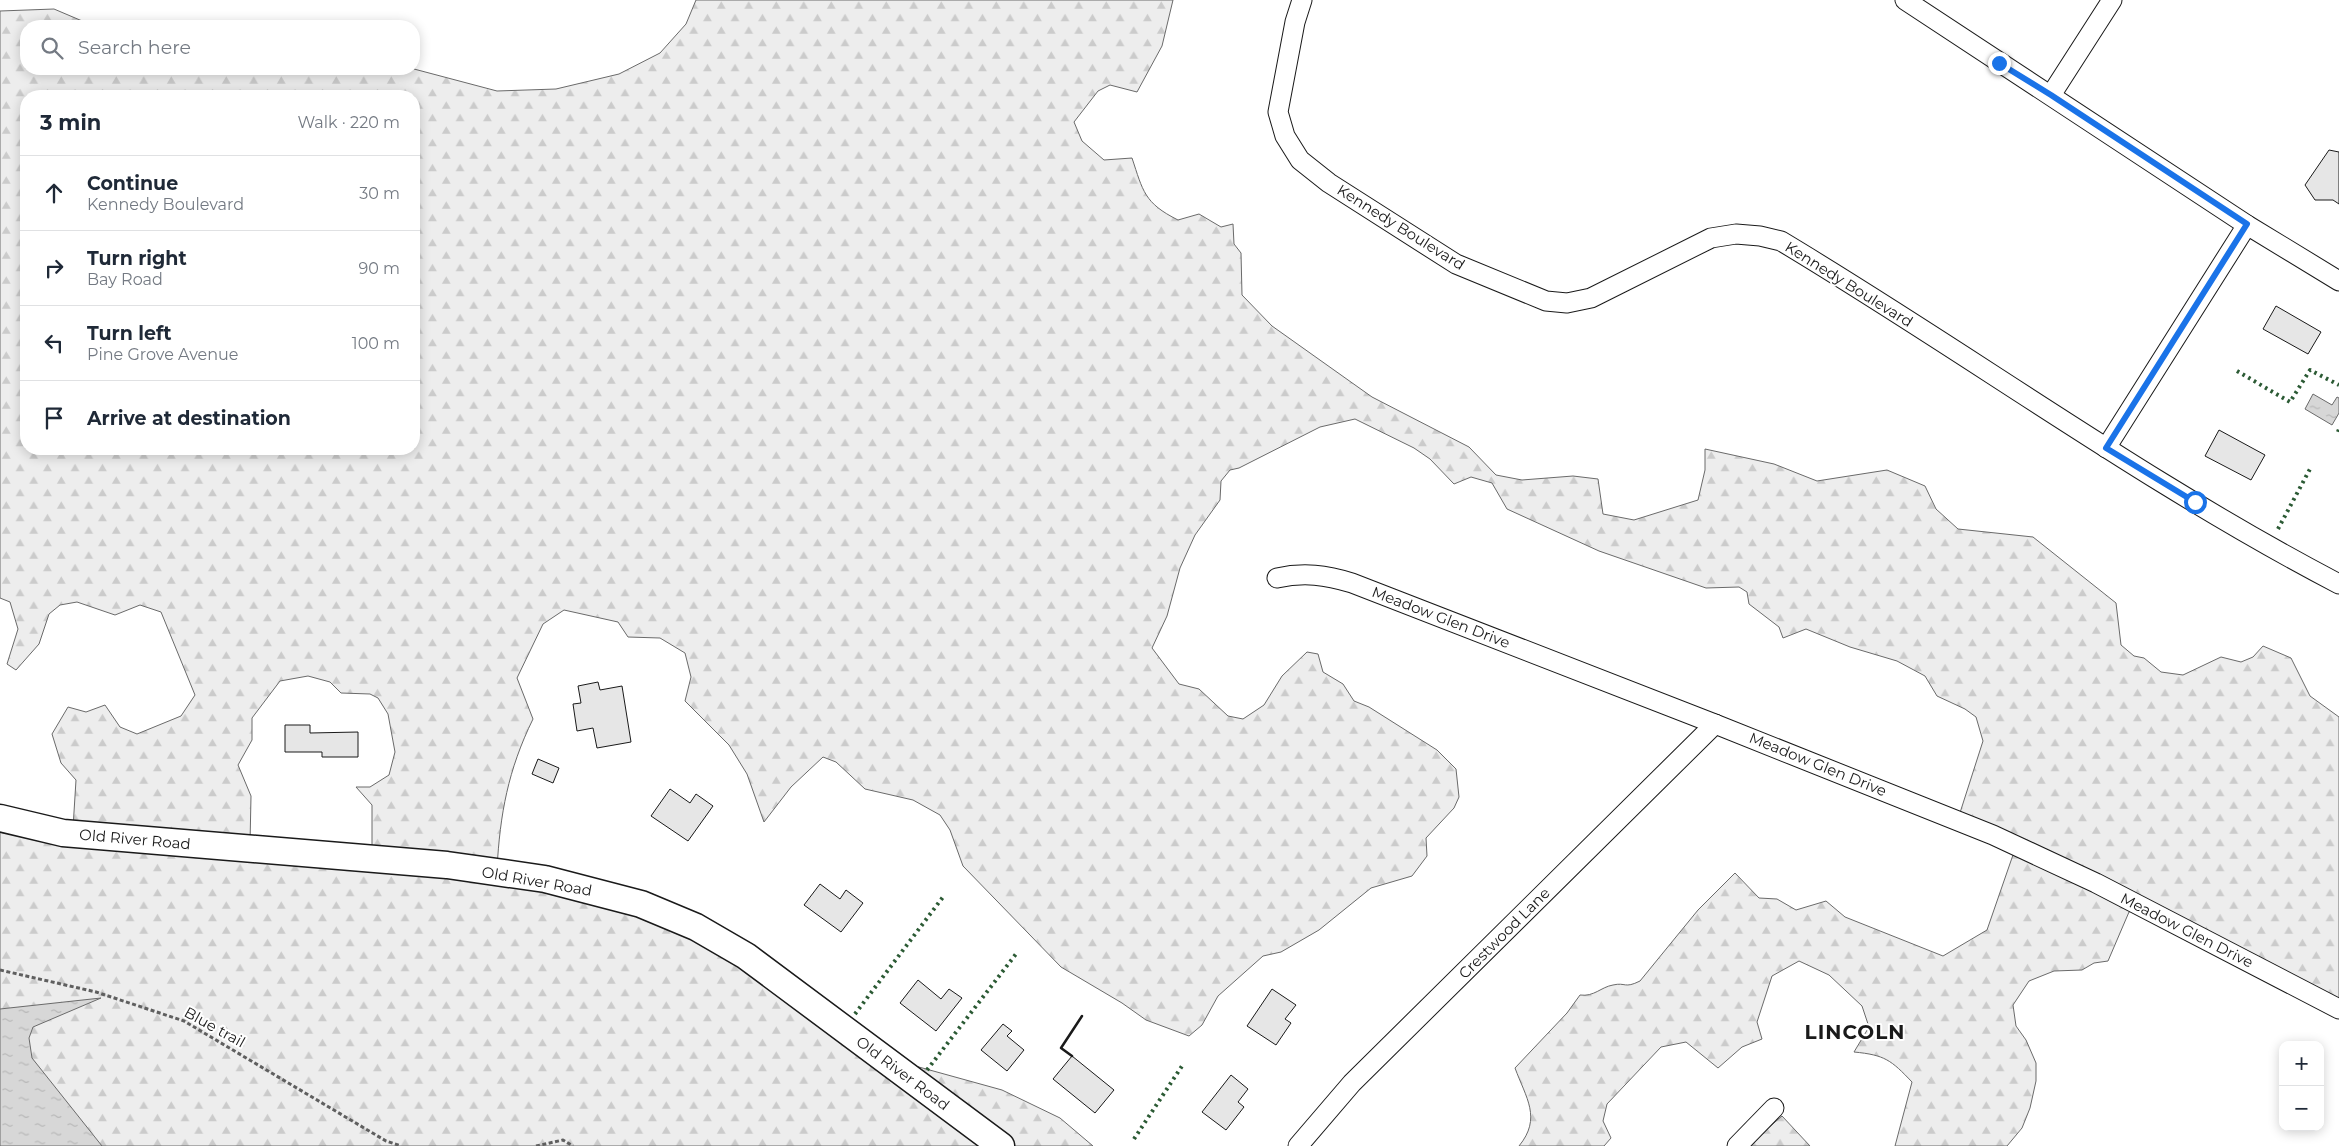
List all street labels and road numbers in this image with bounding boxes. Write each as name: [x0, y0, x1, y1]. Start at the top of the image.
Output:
street label: Kennedy Boulevard: [1334, 180, 1468, 274]
street label: Kennedy Boulevard: [1782, 237, 1916, 331]
street label: Meadow Glen Drive: [1369, 582, 1513, 652]
street label: Meadow Glen Drive: [1747, 728, 1889, 800]
street label: Old River Road: [79, 825, 191, 853]
street label: Old River Road: [480, 862, 594, 900]
street label: Crestwood Lane: [1454, 883, 1554, 983]
street label: Meadow Glen Drive: [2117, 888, 2257, 972]
street label: Blue trail: [181, 1002, 249, 1052]
street label: Old River Road: [853, 1032, 953, 1114]

